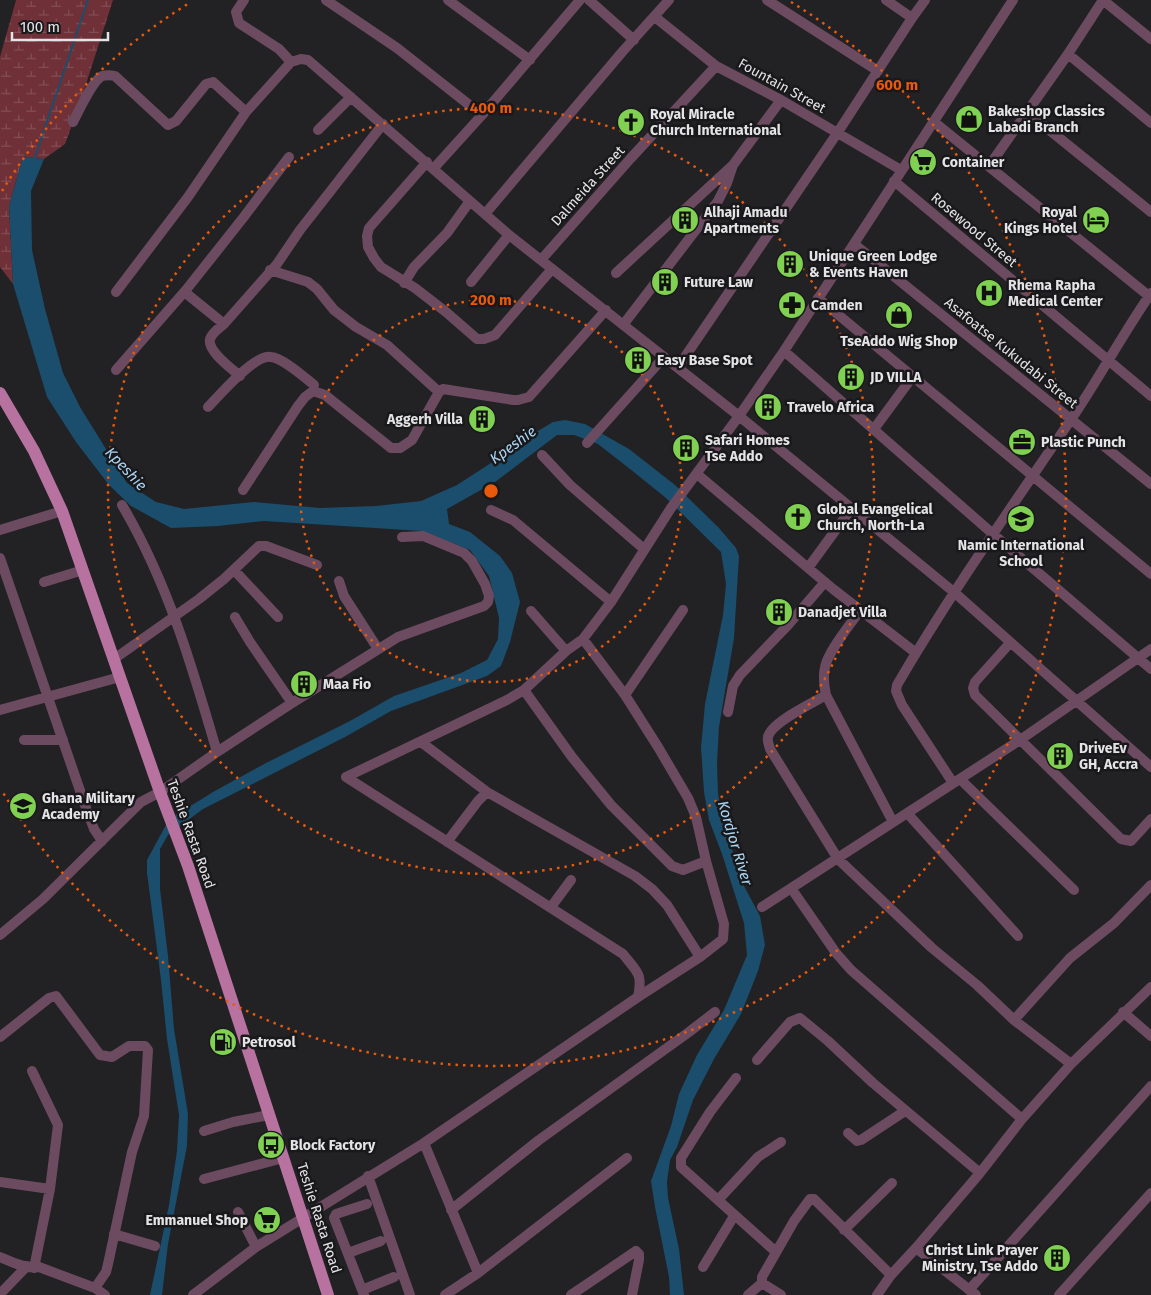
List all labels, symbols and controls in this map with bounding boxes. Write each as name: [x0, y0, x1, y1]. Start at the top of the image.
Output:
scale bar: [12, 10, 109, 42]
text: 100 m: [20, 18, 60, 36]
street label: Fountain Street: [735, 55, 830, 117]
text: 600 m: [876, 76, 918, 94]
text: 400 m: [470, 99, 512, 117]
place label: Bakeshop Classics Labadi Branch: [988, 103, 1105, 136]
shop icon: Bakeshop Classics Labadi Branch: [954, 104, 984, 134]
place label: Royal Miracle Church International: [650, 106, 782, 139]
church icon: Royal Miracle Church International: [616, 107, 646, 137]
street label: Dalmeida Street: [548, 142, 629, 229]
supermarket icon: Container: [908, 147, 938, 177]
place label: Container: [942, 154, 1005, 171]
street label: Rosewood Street: [928, 189, 1021, 272]
place label: Alhaji Amadu Apartments: [703, 204, 787, 237]
place label: Royal Kings Hotel: [1004, 204, 1078, 237]
building icon: Alhaji Amadu Apartments: [670, 205, 700, 235]
hotel icon: Royal Kings Hotel: [1081, 205, 1111, 235]
place label: Unique Green Lodge & Events Haven: [809, 248, 937, 281]
building icon: Unique Green Lodge & Events Haven: [775, 249, 805, 279]
building icon: Future Law: [650, 267, 680, 297]
place label: Future Law: [684, 274, 754, 291]
place label: Rhema Rapha Medical Center: [1008, 277, 1103, 310]
hospital icon: Rhema Rapha Medical Center: [974, 278, 1004, 308]
pharmacy icon: Camden: [777, 290, 807, 320]
text: 200 m: [470, 291, 512, 309]
street label: Asafoatse Kukudabi Street: [941, 294, 1082, 413]
place label: Camden: [811, 297, 863, 314]
shop icon: TseAddo Wig Shop: [884, 300, 914, 330]
place label: TseAddo Wig Shop: [840, 333, 958, 350]
building icon: Easy Base Spot: [623, 345, 653, 375]
place label: Easy Base Spot: [657, 352, 753, 369]
building icon: JD VILLA: [836, 362, 866, 392]
place label: JD VILLA: [869, 369, 922, 386]
building icon: Travelo Africa: [753, 392, 783, 422]
place label: Travelo Africa: [787, 399, 874, 416]
building icon: Aggerh Villa: [467, 404, 497, 434]
place label: Aggerh Villa: [386, 411, 463, 428]
water label: Kpeshie: [486, 422, 540, 468]
office icon: Plastic Punch: [1007, 427, 1037, 457]
place label: Safari Homes Tse Addo: [705, 432, 790, 465]
building icon: Safari Homes Tse Addo: [671, 433, 701, 463]
place label: Plastic Punch: [1041, 434, 1126, 451]
water label: Kpeshie: [101, 444, 151, 495]
centre of rings: [482, 482, 500, 500]
place label: Global Evangelical Church, North-La: [817, 501, 934, 534]
church icon: Global Evangelical Church, North-La: [783, 502, 813, 532]
school or university icon: Namic International School: [1006, 504, 1036, 534]
place label: Namic International School: [958, 537, 1085, 570]
building icon: Danadjet Villa: [764, 597, 794, 627]
place label: Danadjet Villa: [798, 604, 887, 621]
building icon: Maa Fio: [289, 669, 319, 699]
place label: Maa Fio: [323, 676, 371, 693]
place label: DriveEv GH, Accra: [1079, 740, 1139, 773]
building icon: DriveEv GH, Accra: [1045, 741, 1075, 771]
street label: Teshie Rasta Road: [163, 777, 219, 891]
place label: Ghana Military Academy: [41, 790, 135, 823]
school or university icon: Ghana Military Academy: [8, 791, 38, 821]
water label: Kordjor River: [714, 798, 757, 889]
fuel station icon: Petrosol: [208, 1027, 238, 1057]
place label: Petrosol: [242, 1034, 296, 1051]
bus stop icon: Block Factory: [256, 1130, 286, 1160]
place label: Block Factory: [290, 1137, 376, 1154]
street label: Teshie Rasta Road: [293, 1161, 345, 1275]
supermarket icon: Emmanuel Shop: [252, 1205, 282, 1235]
place label: Emmanuel Shop: [146, 1212, 248, 1229]
place label: Christ Link Prayer Ministry, Tse Addo: [922, 1242, 1038, 1275]
building icon: Christ Link Prayer Ministry, Tse Addo: [1042, 1243, 1072, 1273]

